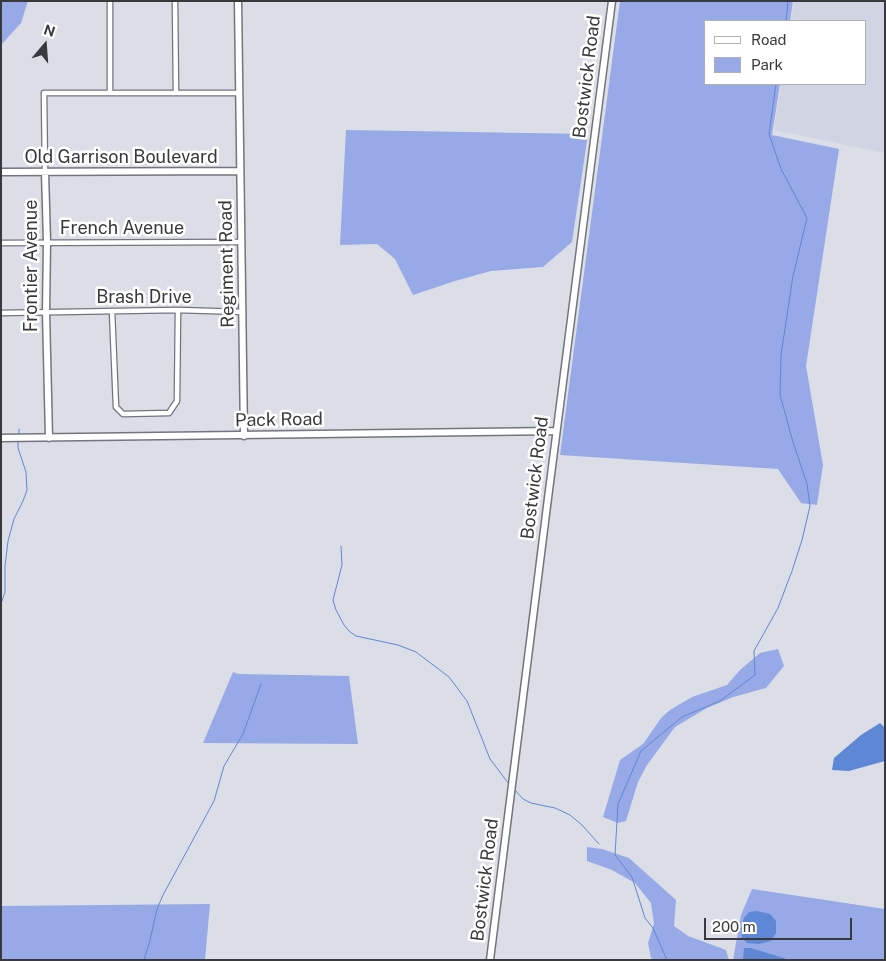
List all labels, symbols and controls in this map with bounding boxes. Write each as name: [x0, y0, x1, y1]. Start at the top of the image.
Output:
street label: Bostwick Road: [569, 14, 605, 140]
north arrow: [20, 20, 70, 70]
legend: [704, 20, 866, 85]
text: N: [42, 21, 57, 40]
text: Road: [751, 31, 787, 48]
text: Park: [751, 56, 783, 73]
street label: Old Garrison Boulevard: [24, 146, 218, 168]
street label: Frontier Avenue: [20, 200, 42, 332]
street label: Regiment Road: [215, 200, 239, 328]
street label: French Avenue: [60, 217, 184, 239]
street label: Brash Drive: [96, 286, 192, 308]
street label: Pack Road: [235, 408, 323, 432]
street label: Bostwick Road: [517, 415, 553, 541]
street label: Bostwick Road: [467, 817, 503, 943]
scale bar: [706, 908, 854, 940]
text: 200 m: [712, 918, 756, 935]

